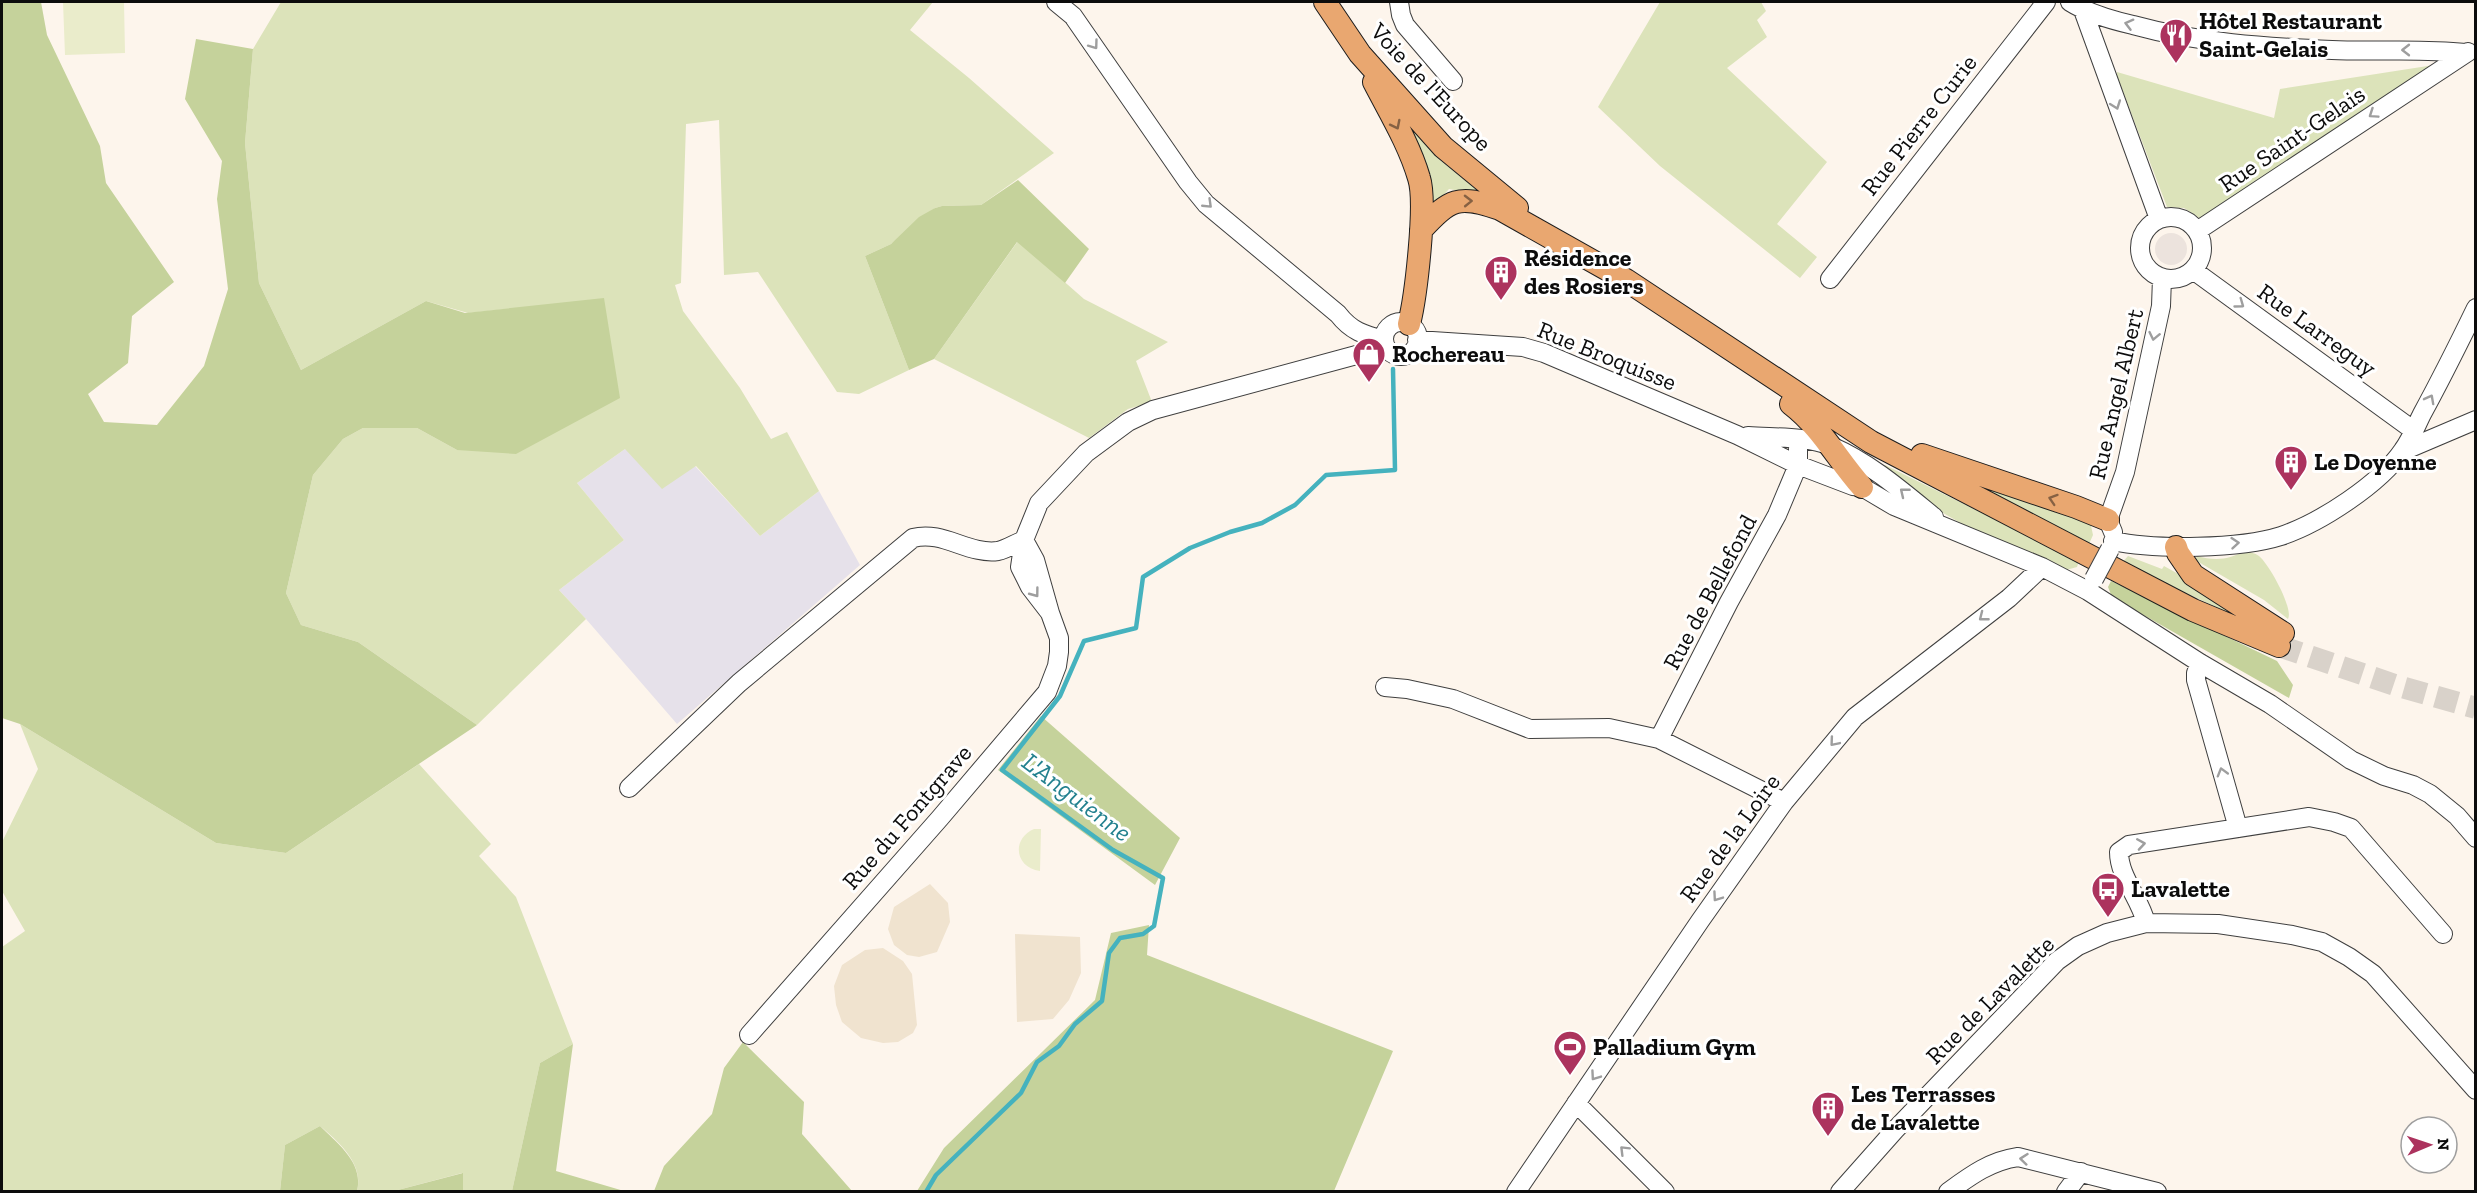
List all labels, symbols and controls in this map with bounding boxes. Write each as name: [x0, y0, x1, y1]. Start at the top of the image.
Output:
place label: Hôtel Restaurant Saint-Gelais: [2199, 6, 2382, 63]
street label: Voie de l'Europe: [1364, 16, 1498, 157]
restaurant icon: Hôtel Restaurant Saint-Gelais: [2158, 17, 2194, 64]
one-way arrow: [2124, 19, 2134, 32]
one-way arrow: [1087, 39, 1098, 50]
one-way arrow: [2402, 44, 2411, 56]
street label: Rue Pierre Curie: [1855, 49, 1983, 201]
street label: Rue Saint-Gelais: [2213, 79, 2370, 198]
one-way arrow: [2109, 99, 2122, 110]
one-way arrow: [2369, 107, 2380, 118]
one-way arrow: [1389, 118, 1400, 129]
one-way arrow: [1464, 195, 1473, 207]
one-way arrow: [1200, 196, 1211, 207]
place label: Résidence des Rosiers: [1524, 243, 1644, 300]
building icon: Résidence des Rosiers: [1483, 254, 1519, 301]
street label: Rue Larreguy: [2252, 277, 2383, 383]
one-way arrow: [2234, 297, 2245, 308]
street label: Rue Angel Albert: [2082, 306, 2149, 482]
street label: Rue Broquisse: [1534, 315, 1681, 397]
one-way arrow: [2148, 330, 2161, 340]
shop icon: Rochereau: [1351, 336, 1387, 383]
place label: Rochereau: [1392, 339, 1505, 368]
one-way arrow: [2423, 395, 2434, 405]
building icon: Le Doyenne: [2273, 444, 2309, 491]
place label: Le Doyenne: [2314, 447, 2437, 476]
one-way arrow: [1900, 489, 1911, 500]
one-way arrow: [2048, 494, 2059, 506]
street label: Rue de Bellefond: [1657, 509, 1763, 674]
one-way arrow: [2230, 537, 2239, 550]
one-way arrow: [1028, 587, 1039, 598]
one-way arrow: [1979, 610, 1990, 621]
one-way arrow: [1831, 735, 1842, 746]
street label: Rue du Fontgrave: [836, 738, 977, 895]
water label: L'Anguienne: [1016, 745, 1138, 849]
one-way arrow: [2217, 767, 2229, 778]
street label: Rue de la Loire: [1673, 768, 1786, 908]
one-way arrow: [2136, 838, 2145, 850]
bus stop icon: Lavalette: [2090, 871, 2126, 918]
place label: Lavalette: [2131, 874, 2230, 903]
one-way arrow: [1713, 891, 1724, 902]
street label: Rue de Lavalette: [1919, 929, 2060, 1070]
sports icon: Palladium Gym: [1552, 1029, 1588, 1076]
place label: Palladium Gym: [1593, 1032, 1756, 1061]
one-way arrow: [1591, 1069, 1602, 1080]
place label: Les Terrasses de Lavalette: [1851, 1079, 1996, 1136]
building icon: Les Terrasses de Lavalette: [1810, 1090, 1846, 1137]
north arrow: [2399, 1115, 2459, 1175]
text: N: [2434, 1138, 2453, 1151]
one-way arrow: [1620, 1146, 1631, 1157]
one-way arrow: [2020, 1153, 2029, 1166]

